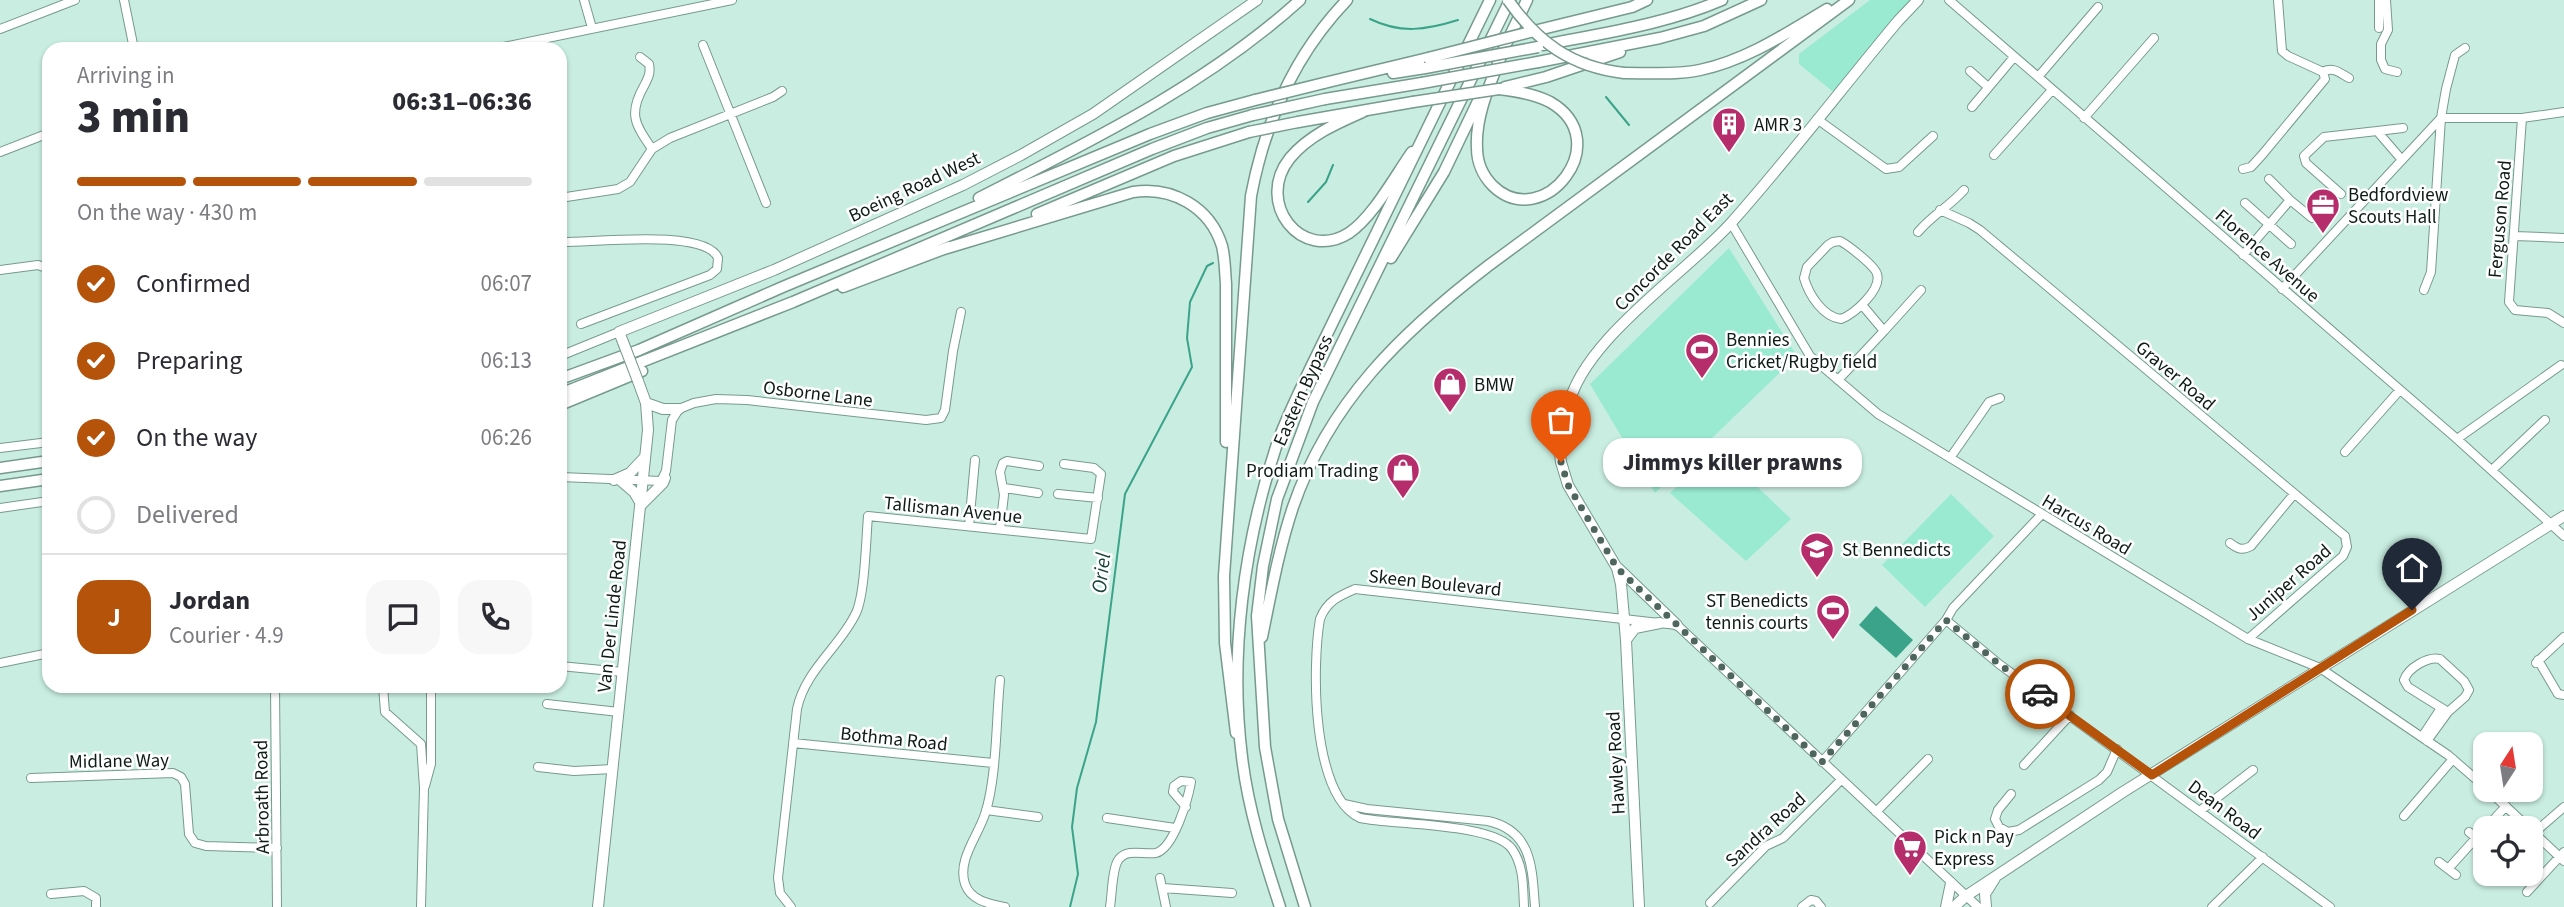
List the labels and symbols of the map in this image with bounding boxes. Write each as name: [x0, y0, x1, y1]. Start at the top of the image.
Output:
building icon: AMR 3: [1710, 105, 1748, 154]
place label: AMR 3: [1754, 112, 1802, 139]
street label: Boeing Road West: [844, 145, 985, 230]
street label: Ferguson Road: [2482, 159, 2519, 279]
place label: Bedfordview Scouts Hall: [2348, 182, 2449, 231]
street label: Concorde Road East: [1608, 186, 1740, 318]
office icon: Bedfordview Scouts Hall: [2304, 186, 2342, 235]
street label: Florence Avenue: [2209, 203, 2325, 309]
place label: Bennies Cricket/Rugby field: [1726, 327, 1877, 376]
street label: Eastern Bypass: [1267, 331, 1340, 451]
sports icon: Bennies Cricket/Rugby field: [1683, 331, 1721, 380]
street label: Graver Road: [2129, 335, 2221, 418]
shop icon: BMW: [1431, 365, 1469, 414]
place label: BMW: [1474, 372, 1514, 399]
street label: Osborne Lane: [761, 374, 874, 415]
pin: [1531, 390, 1591, 462]
callout: Jimmys killer prawns: [1603, 438, 1862, 486]
shop icon: Prodiam Trading: [1384, 451, 1422, 500]
place label: Prodiam Trading: [1246, 458, 1378, 485]
street label: Harcus Road: [2036, 488, 2136, 563]
street label: Tallisman Avenue: [882, 490, 1023, 531]
school or university icon: St Bennedicts: [1798, 530, 1836, 579]
place label: St Bennedicts: [1842, 537, 1951, 564]
street label: Van Der Linde Road: [591, 538, 634, 694]
street label: Juniper Road: [2240, 538, 2338, 628]
pin: [2382, 538, 2442, 610]
water label: Oriel: [1084, 550, 1118, 595]
street label: Skeen Boulevard: [1367, 563, 1503, 604]
place label: ST Benedicts tennis courts: [1706, 588, 1808, 637]
sports icon: ST Benedicts tennis courts: [1814, 592, 1852, 641]
courier: [2005, 659, 2075, 729]
street label: Hawley Road: [1600, 711, 1633, 815]
street label: Bothma Road: [839, 720, 949, 759]
north arrow: [2473, 732, 2543, 802]
street label: Arbroath Road: [248, 739, 277, 854]
street label: Midlane Way: [69, 747, 169, 776]
street label: Dean Road: [2182, 774, 2266, 847]
street label: Sandra Road: [1719, 786, 1813, 874]
place label: Pick n Pay Express: [1934, 824, 2014, 873]
supermarket icon: Pick n Pay Express: [1891, 828, 1929, 877]

